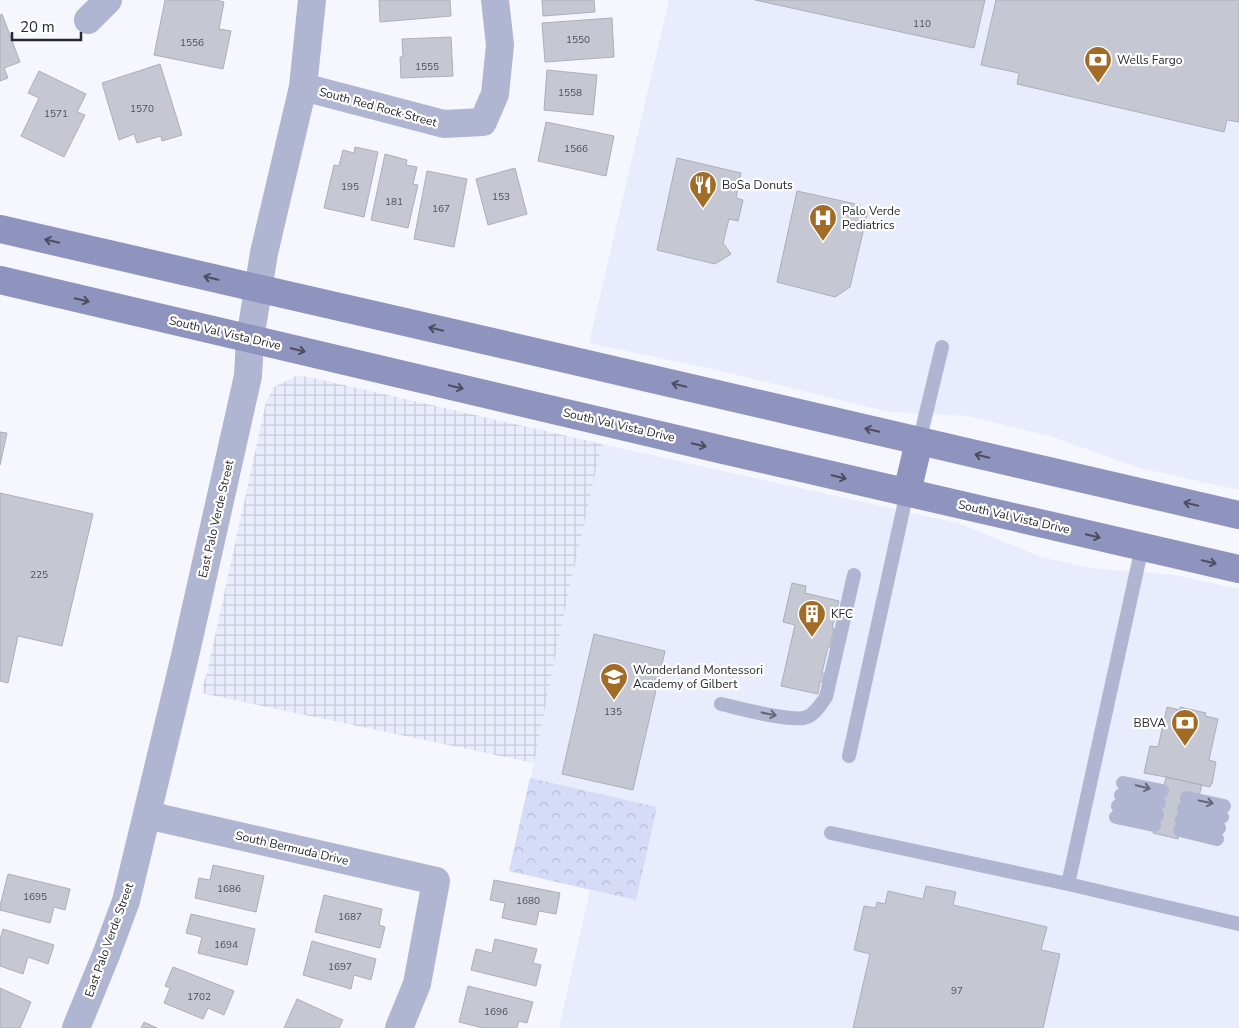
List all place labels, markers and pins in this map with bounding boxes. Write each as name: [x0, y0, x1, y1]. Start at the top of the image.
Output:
bank icon: Wells Fargo: [1083, 45, 1113, 84]
place label: Wells Fargo: [1117, 52, 1183, 68]
restaurant icon: BoSa Donuts: [688, 170, 718, 209]
place label: BoSa Donuts: [722, 177, 793, 193]
hospital icon: Palo Verde Pediatrics: [808, 203, 838, 242]
place label: Palo Verde Pediatrics: [842, 203, 900, 233]
building icon: KFC: [797, 599, 827, 638]
place label: KFC: [831, 606, 853, 622]
school or university icon: Wonderland Montessori Academy of Gilbert: [599, 662, 629, 701]
place label: Wonderland Montessori Academy of Gilbert: [633, 662, 763, 692]
bank icon: BBVA: [1170, 708, 1200, 747]
place label: BBVA: [1134, 715, 1166, 731]

